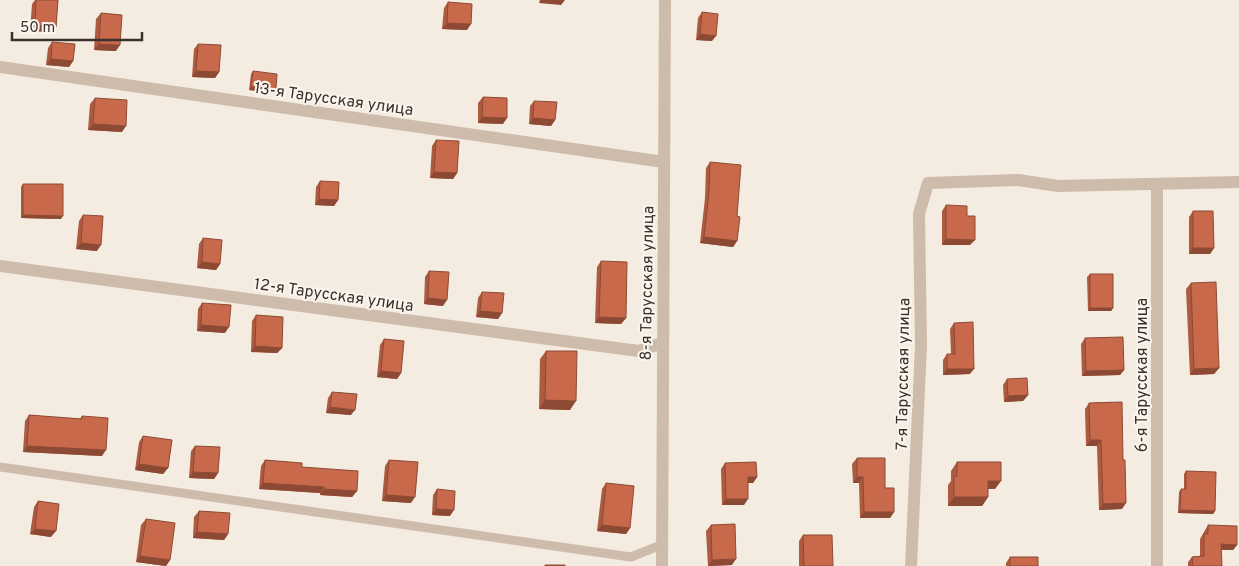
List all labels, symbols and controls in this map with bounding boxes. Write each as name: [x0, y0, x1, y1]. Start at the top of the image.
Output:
scale bar: [12, 10, 142, 42]
text: 50 m: [20, 19, 55, 38]
street label: 13-я Тарусская улица: [253, 79, 415, 121]
street label: 8-я Тарусская улица: [637, 206, 659, 361]
street label: 12-я Тарусская улица: [253, 275, 415, 317]
street label: 7-я Тарусская улица: [893, 298, 915, 450]
street label: 6-я Тарусская улица: [1133, 298, 1153, 452]

